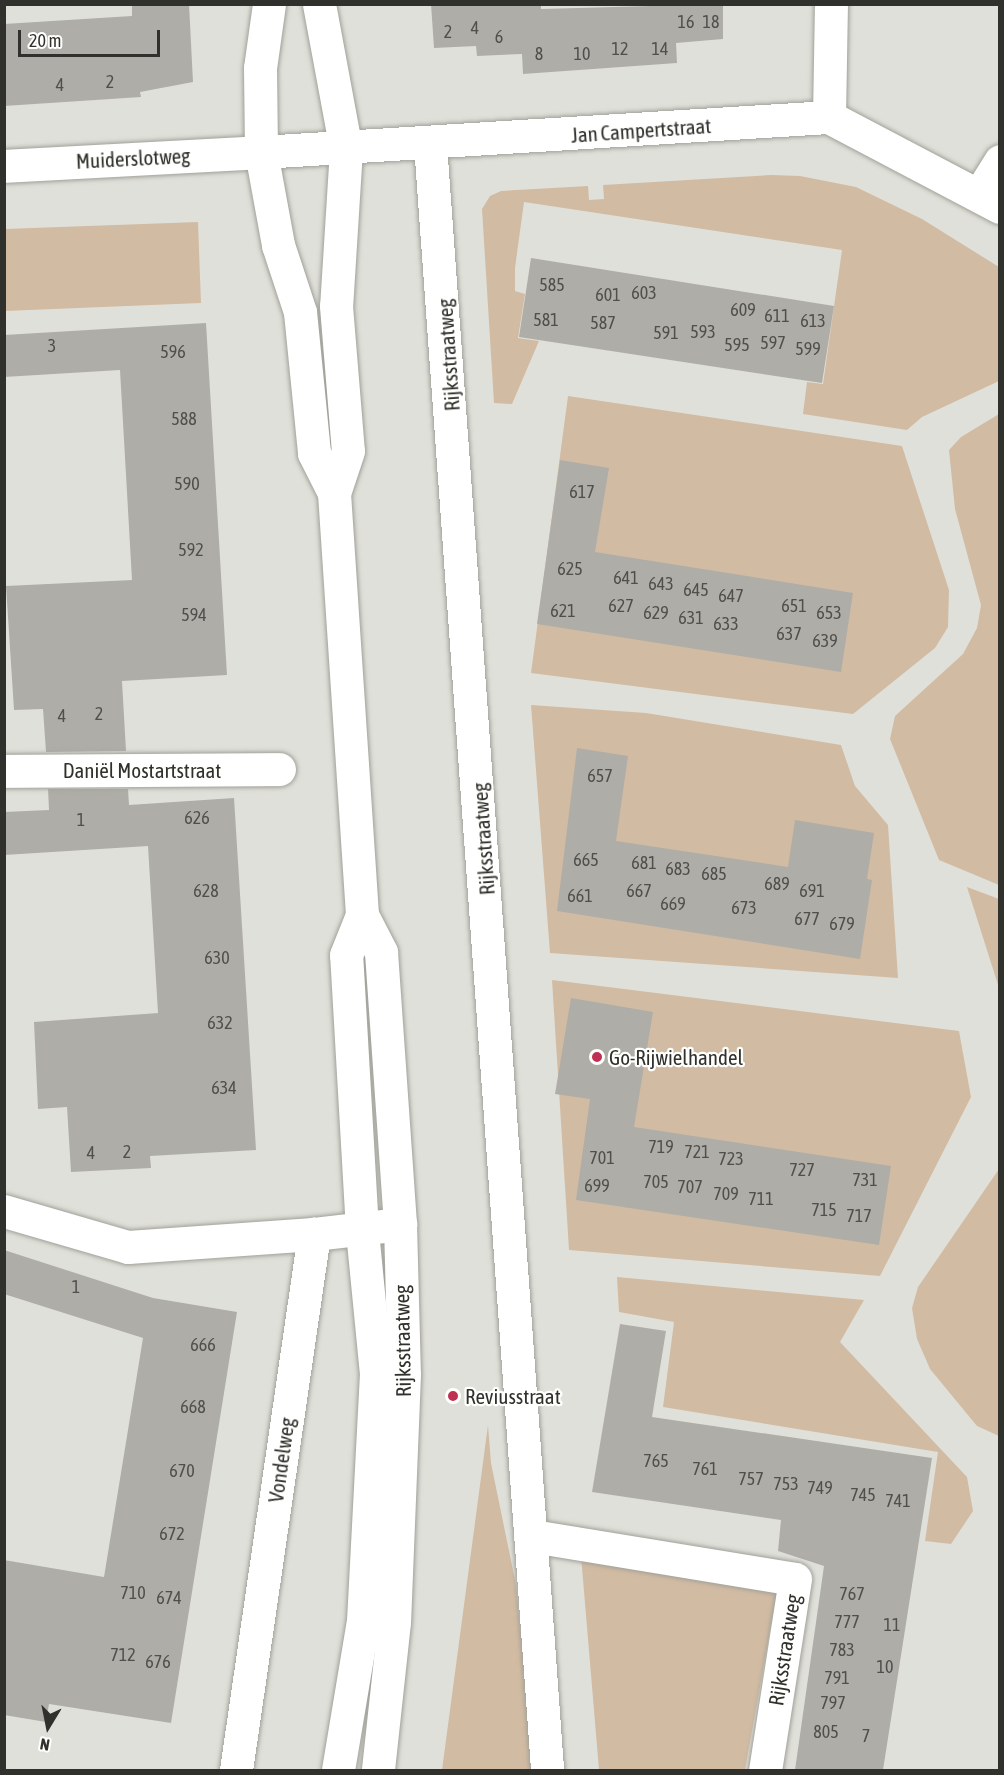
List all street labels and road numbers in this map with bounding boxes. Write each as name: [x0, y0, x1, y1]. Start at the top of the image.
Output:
street label: Jan Campertstraat: [570, 113, 712, 147]
street label: Muiderslotweg: [75, 142, 191, 174]
street label: Rijksstraatweg: [432, 298, 464, 412]
street label: Daniël Mostartstraat: [63, 757, 221, 783]
street label: Rijksstraatweg: [467, 782, 499, 896]
street label: Rijksstraatweg: [388, 1285, 416, 1397]
street label: Vondelweg: [263, 1416, 299, 1504]
street label: Rijksstraatweg: [763, 1592, 805, 1708]

